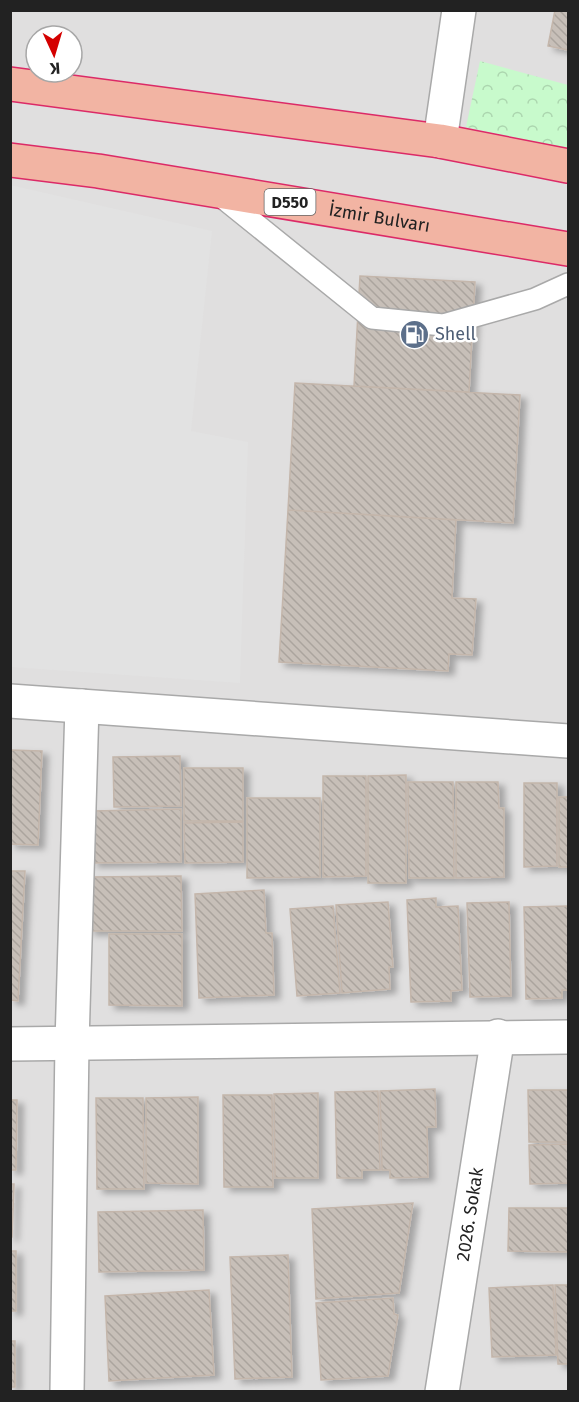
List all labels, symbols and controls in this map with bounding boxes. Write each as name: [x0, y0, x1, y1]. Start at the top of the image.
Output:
north arrow: [24, 24, 84, 84]
text: K: [48, 59, 61, 78]
road number: D550: [264, 189, 316, 215]
street label: İzmir Bulvarı: [327, 198, 432, 237]
fuel station icon: Shell: [398, 318, 430, 350]
place label: Shell: [435, 323, 476, 345]
street label: 2026. Sokak: [452, 1165, 488, 1263]

